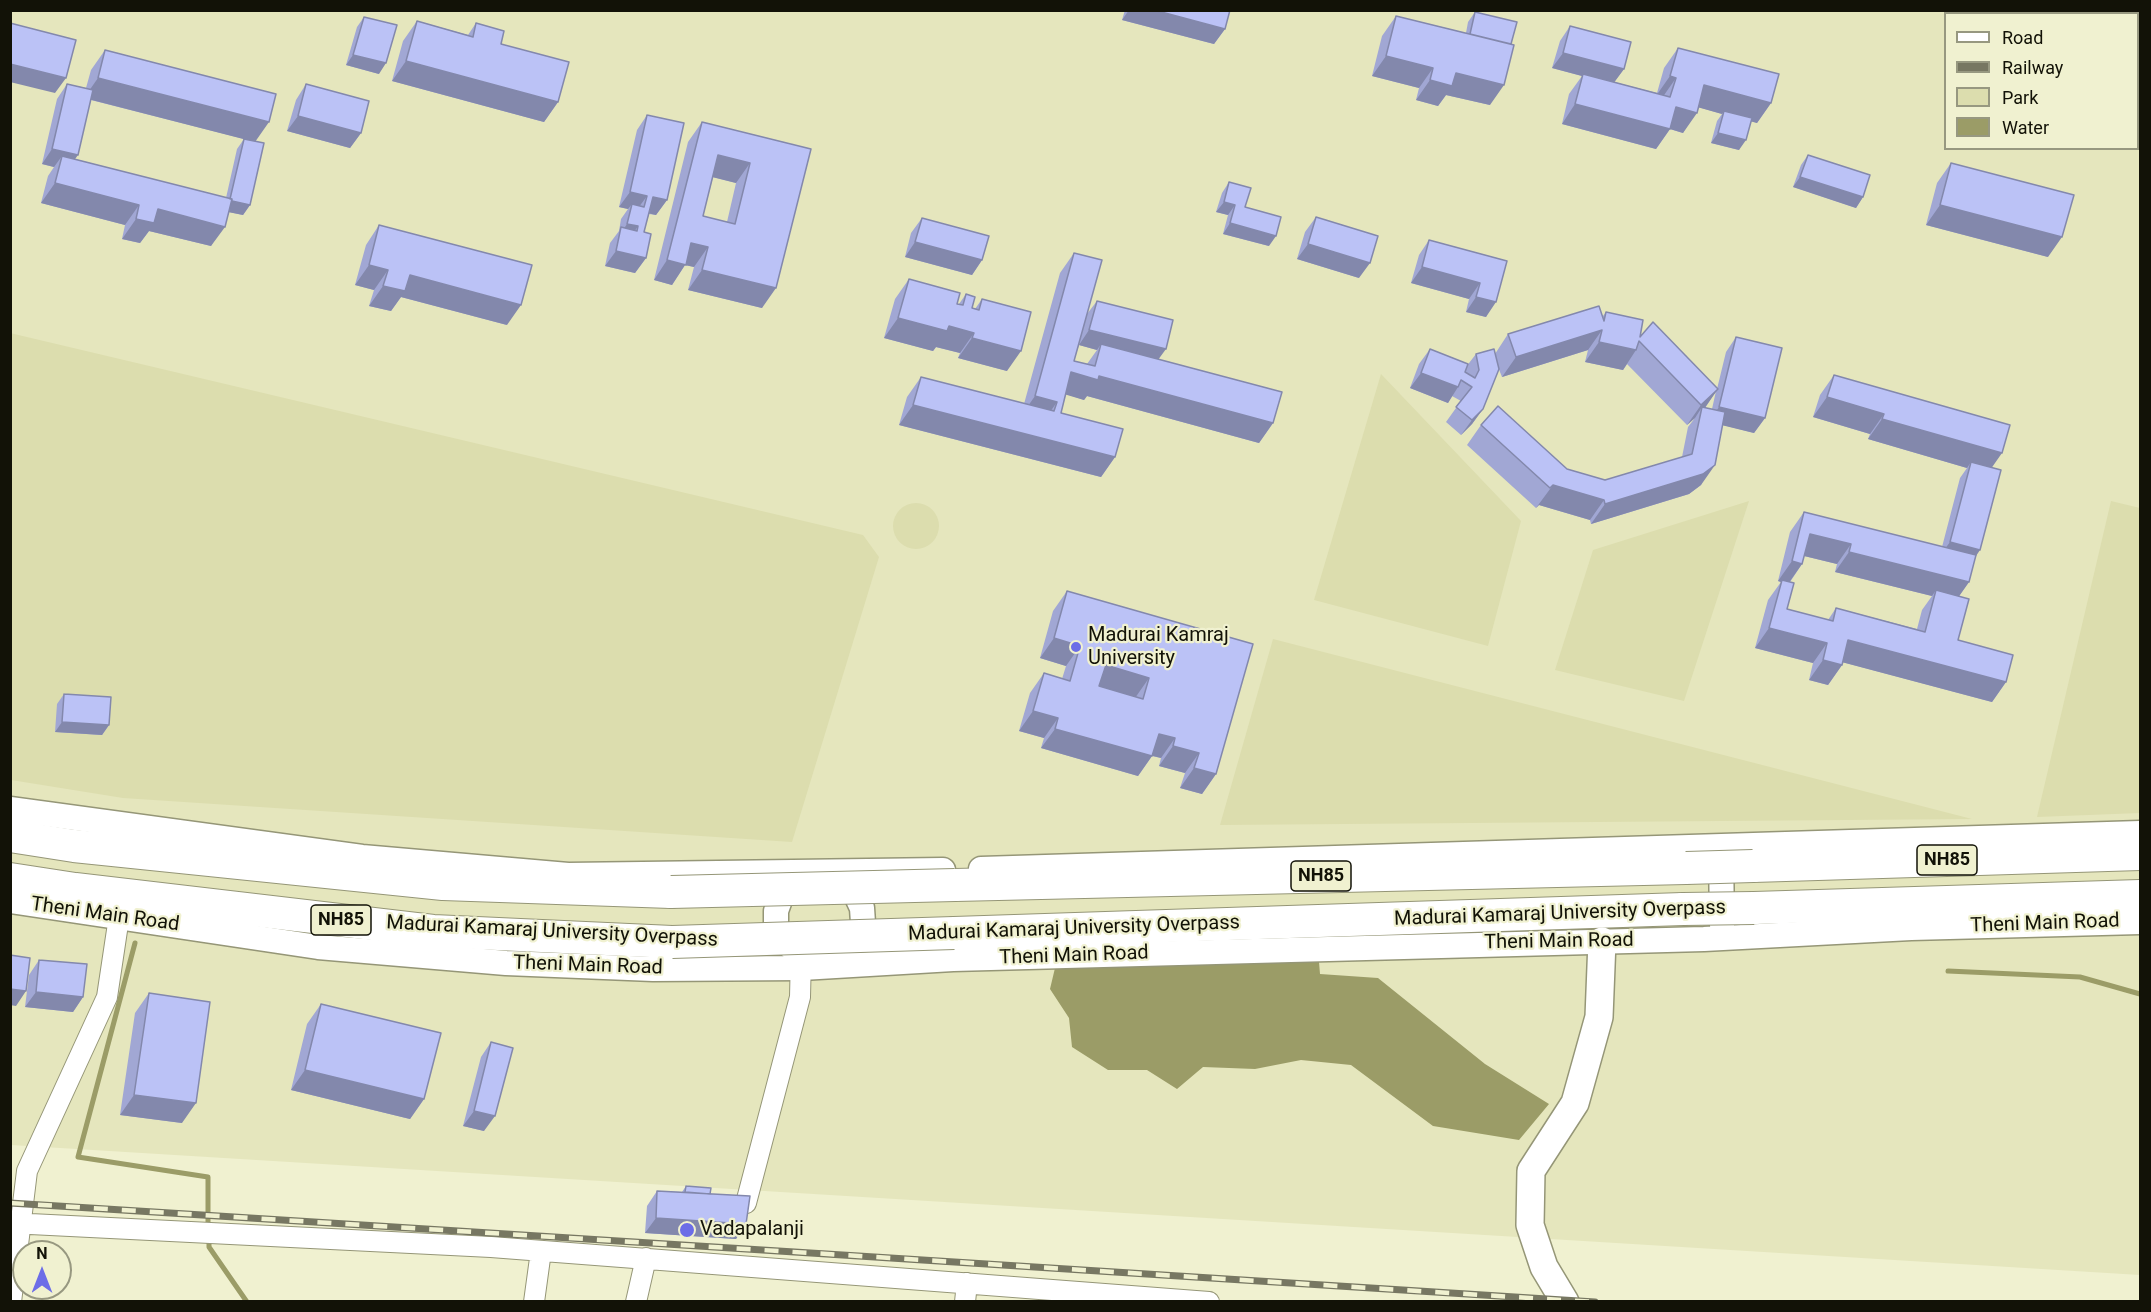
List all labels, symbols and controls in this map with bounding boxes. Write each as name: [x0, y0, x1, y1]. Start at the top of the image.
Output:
legend: [1944, 12, 2139, 150]
text: Road: [2002, 27, 2043, 48]
text: Railway: [2002, 57, 2063, 78]
text: Park: [2002, 87, 2038, 108]
text: Water: [2002, 117, 2049, 138]
place label: Madurai Kamraj University: [1088, 624, 1229, 671]
marker: Madurai Kamraj University: [1069, 640, 1083, 654]
road number: NH85: [1917, 845, 1977, 875]
road number: NH85: [1291, 861, 1351, 891]
street label: Theni Main Road: [29, 893, 181, 937]
street label: Madurai Kamaraj University Overpass: [1394, 896, 1726, 932]
road number: NH85: [311, 905, 371, 935]
street label: Theni Main Road: [1970, 909, 2120, 939]
street label: Madurai Kamaraj University Overpass: [386, 911, 718, 953]
street label: Madurai Kamaraj University Overpass: [908, 911, 1240, 947]
street label: Theni Main Road: [1484, 929, 1634, 955]
street label: Theni Main Road: [999, 941, 1149, 971]
street label: Theni Main Road: [513, 951, 663, 981]
place label: Vadapalanji: [700, 1218, 804, 1242]
marker: Vadapalanji: [678, 1221, 696, 1239]
north arrow: [12, 1240, 72, 1300]
text: N: [36, 1244, 48, 1263]

